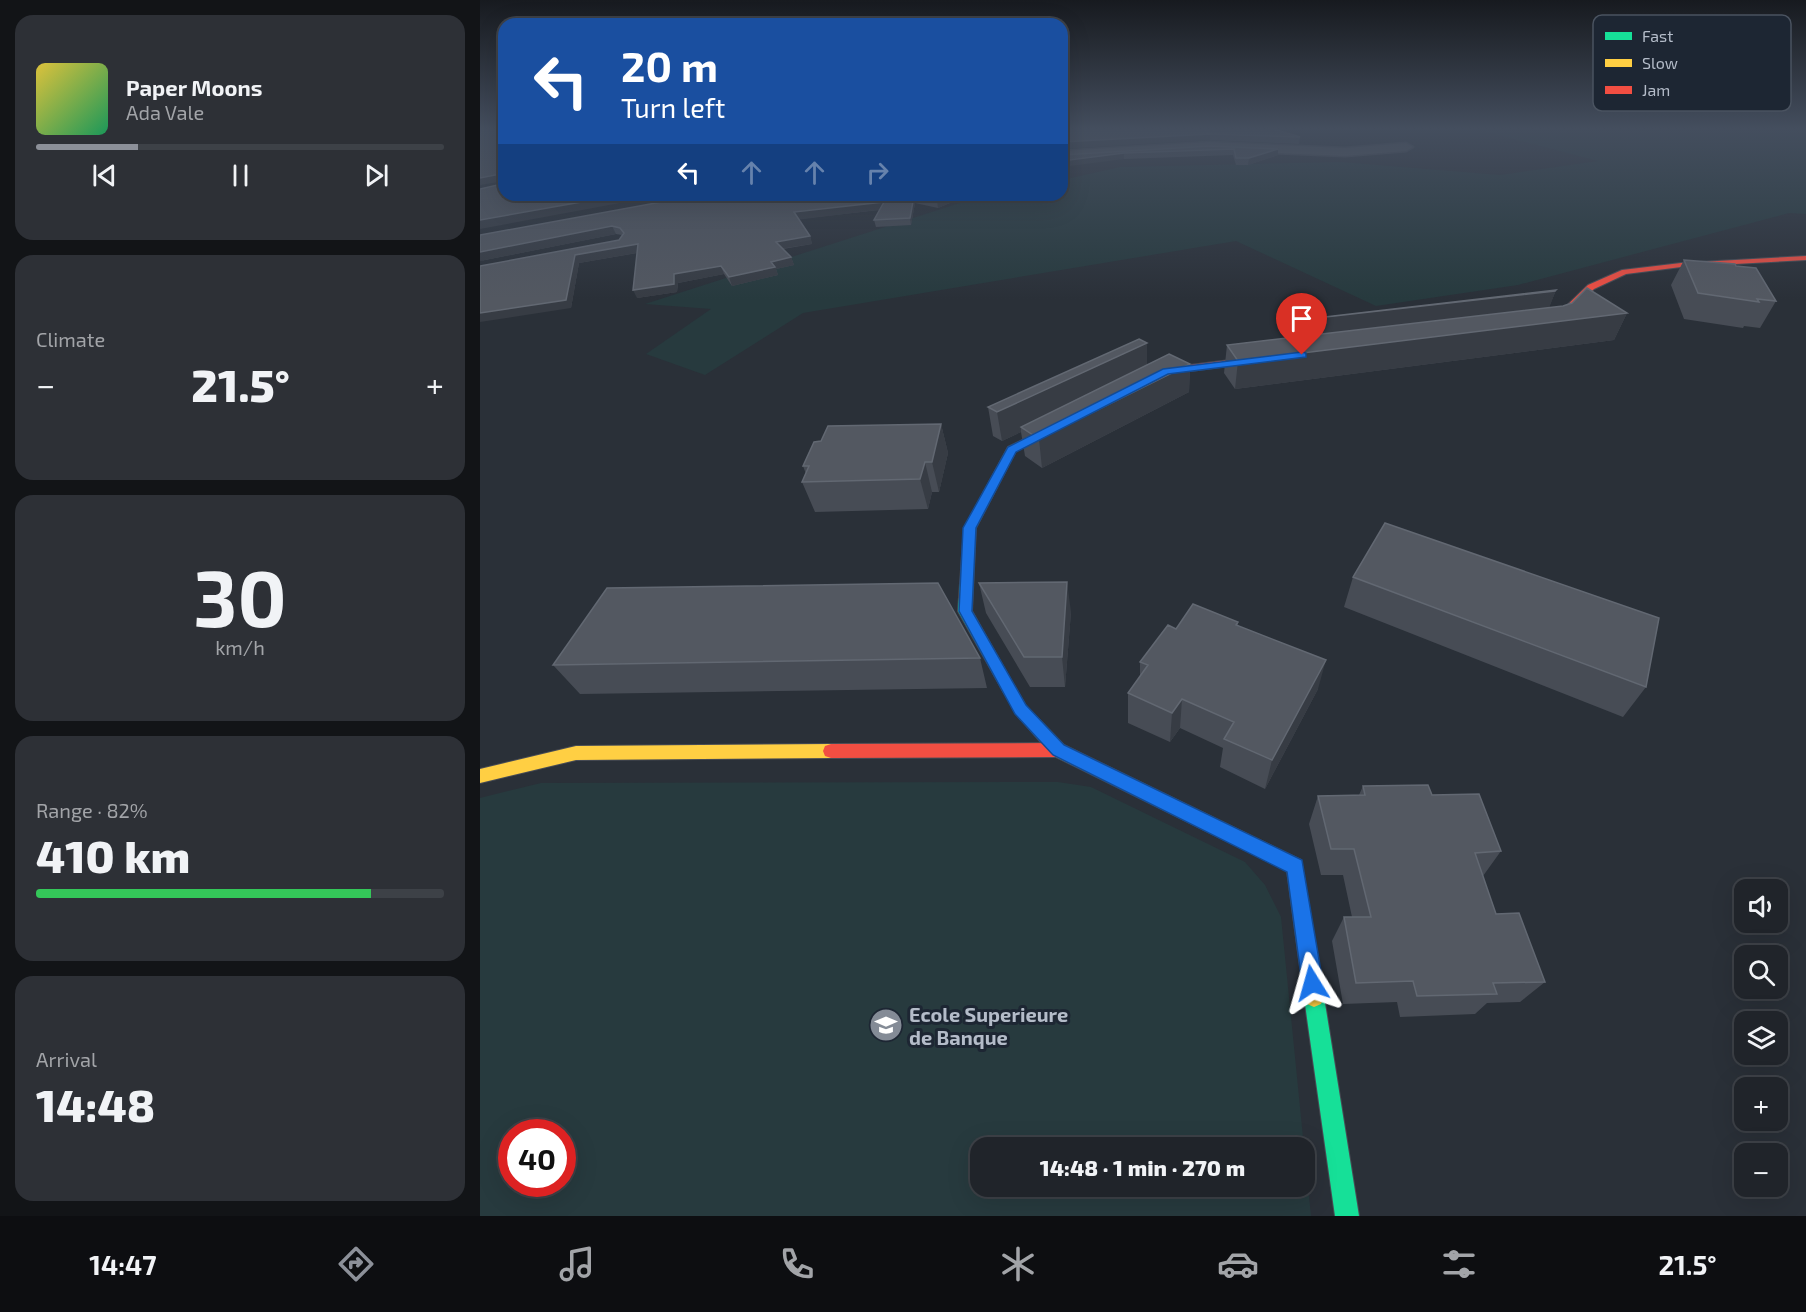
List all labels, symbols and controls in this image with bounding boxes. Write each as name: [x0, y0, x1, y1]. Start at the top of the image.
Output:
legend: [1593, 15, 1791, 111]
text: Fast: [1642, 26, 1673, 45]
text: 20 m: [621, 40, 718, 90]
icon: left: [522, 42, 600, 120]
text: Slow: [1642, 53, 1678, 72]
text: Paper Moons: [126, 74, 262, 100]
text: Jam: [1642, 80, 1670, 99]
text: Turn left: [621, 91, 725, 123]
text: Ada Vale: [126, 100, 204, 124]
icon: left: [672, 156, 705, 189]
icon: ahead: [735, 156, 768, 189]
icon: ahead: [798, 156, 831, 189]
icon: right: [861, 156, 894, 189]
icon: previous: [88, 159, 121, 192]
icon: pause: [224, 159, 257, 192]
icon: next: [360, 159, 393, 192]
pin: [1276, 293, 1327, 355]
icon: arrive: [1285, 302, 1318, 335]
text: Climate: [36, 327, 105, 351]
text: 21.5°: [191, 357, 290, 411]
text: −: [36, 364, 55, 404]
text: +: [426, 364, 444, 404]
text: 30: [193, 549, 287, 643]
text: km/h: [215, 635, 265, 659]
text: Range · 82%: [36, 798, 148, 822]
text: 410 km: [36, 828, 190, 882]
map controls: [1734, 879, 1788, 1197]
button: sound: [1734, 879, 1788, 933]
button: search: [1734, 945, 1788, 999]
position arrow: [1280, 951, 1344, 1015]
place label: Ecole Superieure de Banque: [909, 1002, 1068, 1049]
school or university icon: Ecole Superieure de Banque: [868, 1007, 904, 1043]
button: layers: [1734, 1011, 1788, 1065]
text: Arrival: [36, 1047, 97, 1071]
text: 14:48: [36, 1077, 155, 1131]
button: +: [1734, 1077, 1788, 1131]
speed limit sign: 40: [498, 1119, 576, 1197]
button: −: [1734, 1143, 1788, 1197]
text: 14:48 · 1 min · 270 m: [1040, 1154, 1245, 1180]
icon: directions: [335, 1243, 377, 1285]
icon: music: [556, 1243, 598, 1285]
icon: phone: [776, 1243, 818, 1285]
icon: climate: [997, 1243, 1039, 1285]
icon: car: [1217, 1243, 1259, 1285]
icon: filters: [1438, 1243, 1480, 1285]
text: 14:47: [89, 1248, 157, 1280]
text: 21.5°: [1658, 1248, 1717, 1280]

